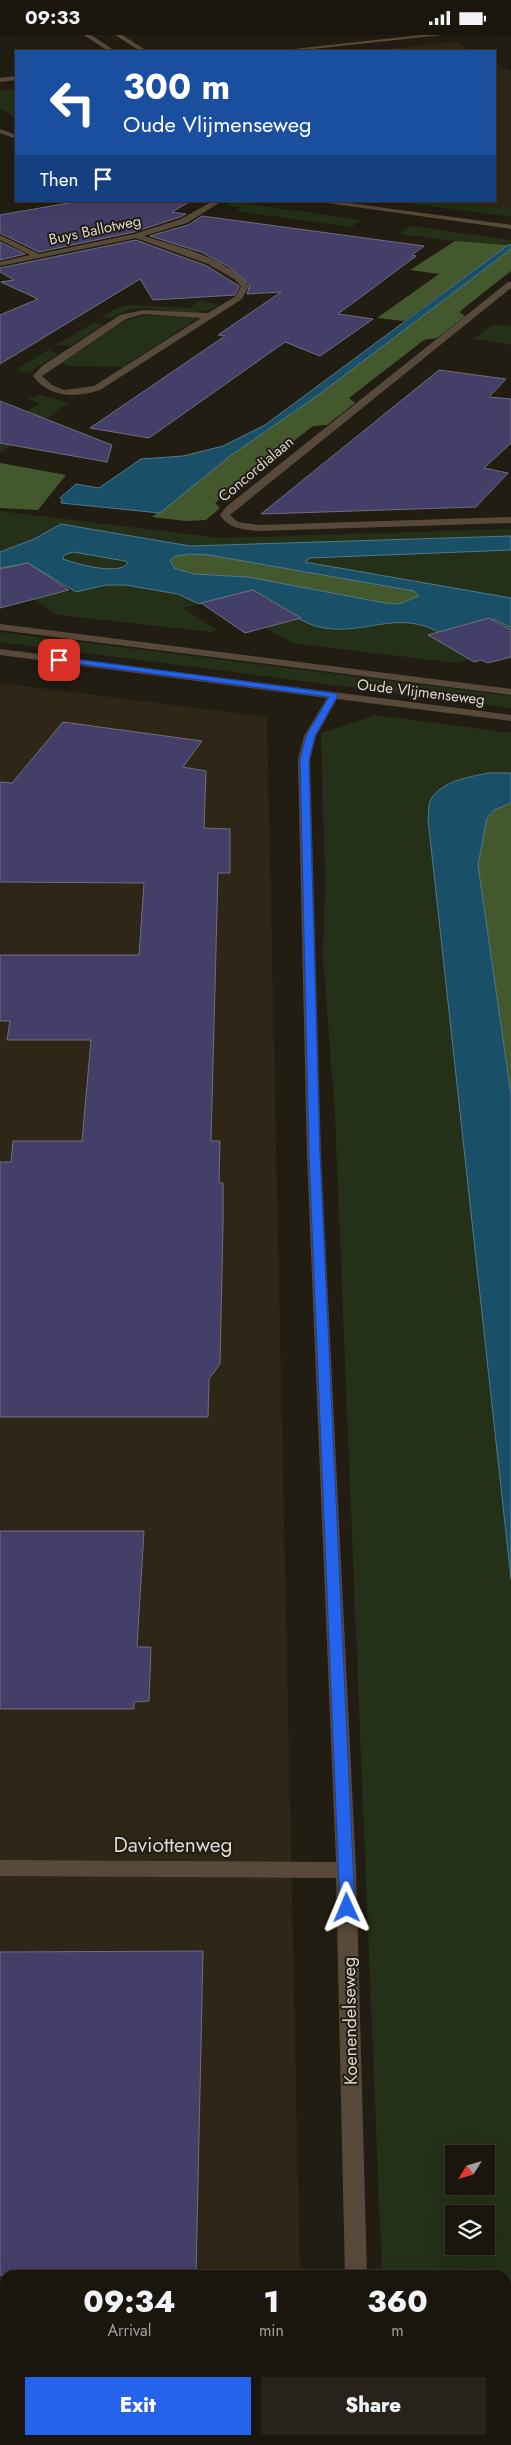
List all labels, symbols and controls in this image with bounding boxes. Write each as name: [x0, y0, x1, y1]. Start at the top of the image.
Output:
text: 09:33: [25, 4, 80, 31]
text: 300 m: [123, 62, 230, 112]
icon: left: [40, 70, 105, 135]
text: Oude Vlijmenseweg: [123, 108, 312, 140]
icon: arrive: [89, 165, 117, 193]
text: Then: [40, 166, 79, 193]
street label: Buys Ballotweg: [47, 209, 143, 251]
street label: Concordialaan: [214, 431, 298, 507]
pin: [38, 639, 80, 681]
icon: arrive: [45, 646, 73, 674]
street label: Oude Vlijmenseweg: [356, 673, 486, 711]
street label: Daviottenweg: [113, 1830, 233, 1860]
position arrow: [320, 1881, 372, 1933]
street label: Koenendelseweg: [336, 1957, 364, 2085]
north arrow: [445, 2145, 495, 2195]
map controls: [445, 2145, 495, 2255]
button: layers: [445, 2205, 495, 2255]
text: 09:34: [83, 2280, 176, 2323]
text: 1: [263, 2280, 279, 2323]
text: 360: [367, 2280, 428, 2323]
text: Arrival: [107, 2319, 152, 2342]
text: min: [259, 2319, 284, 2342]
text: m: [391, 2319, 404, 2342]
button: Exit: [25, 2377, 251, 2435]
button: Share: [261, 2377, 486, 2435]

